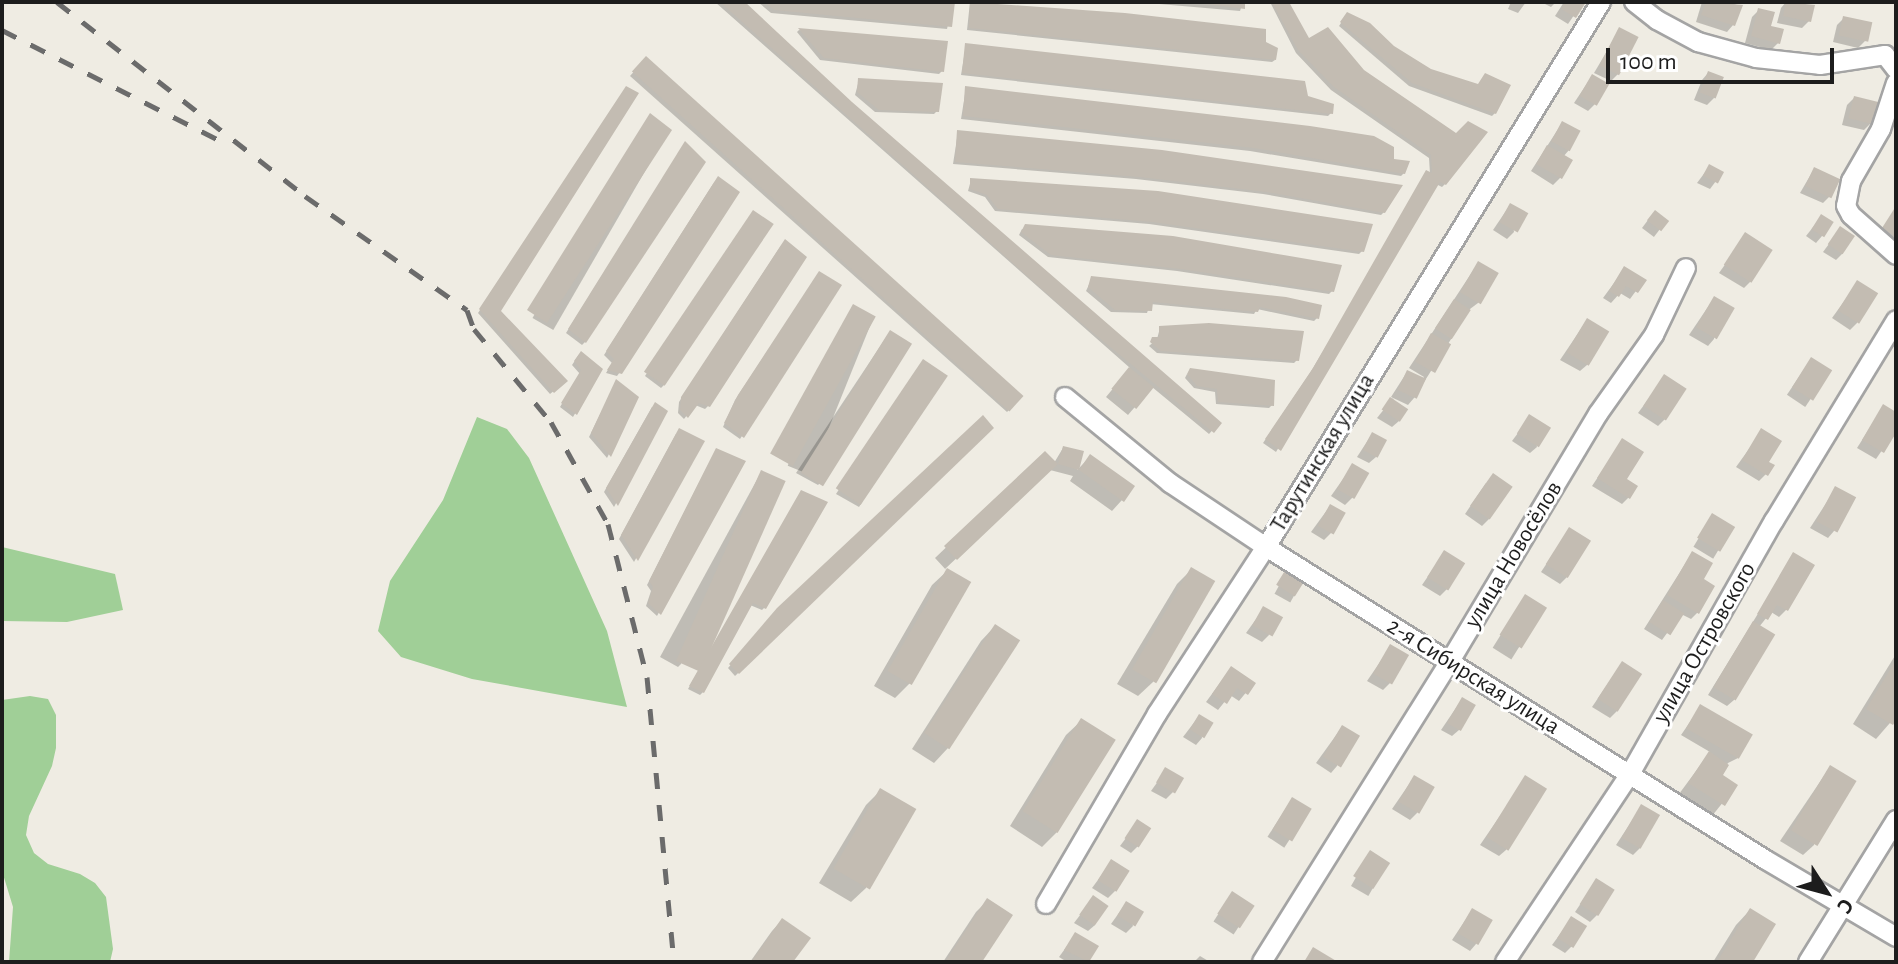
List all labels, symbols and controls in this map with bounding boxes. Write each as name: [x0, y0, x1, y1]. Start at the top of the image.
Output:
scale bar: [1610, 32, 1838, 82]
text: 100 m: [1620, 50, 1677, 74]
street label: Тарутинская улица: [1264, 369, 1382, 537]
street label: улица Новосёлов: [1459, 476, 1569, 634]
street label: улица Островского: [1647, 557, 1763, 729]
street label: 2-я Сибирская улица: [1381, 612, 1565, 742]
north arrow: [1786, 852, 1866, 932]
text: С: [1833, 895, 1858, 917]

